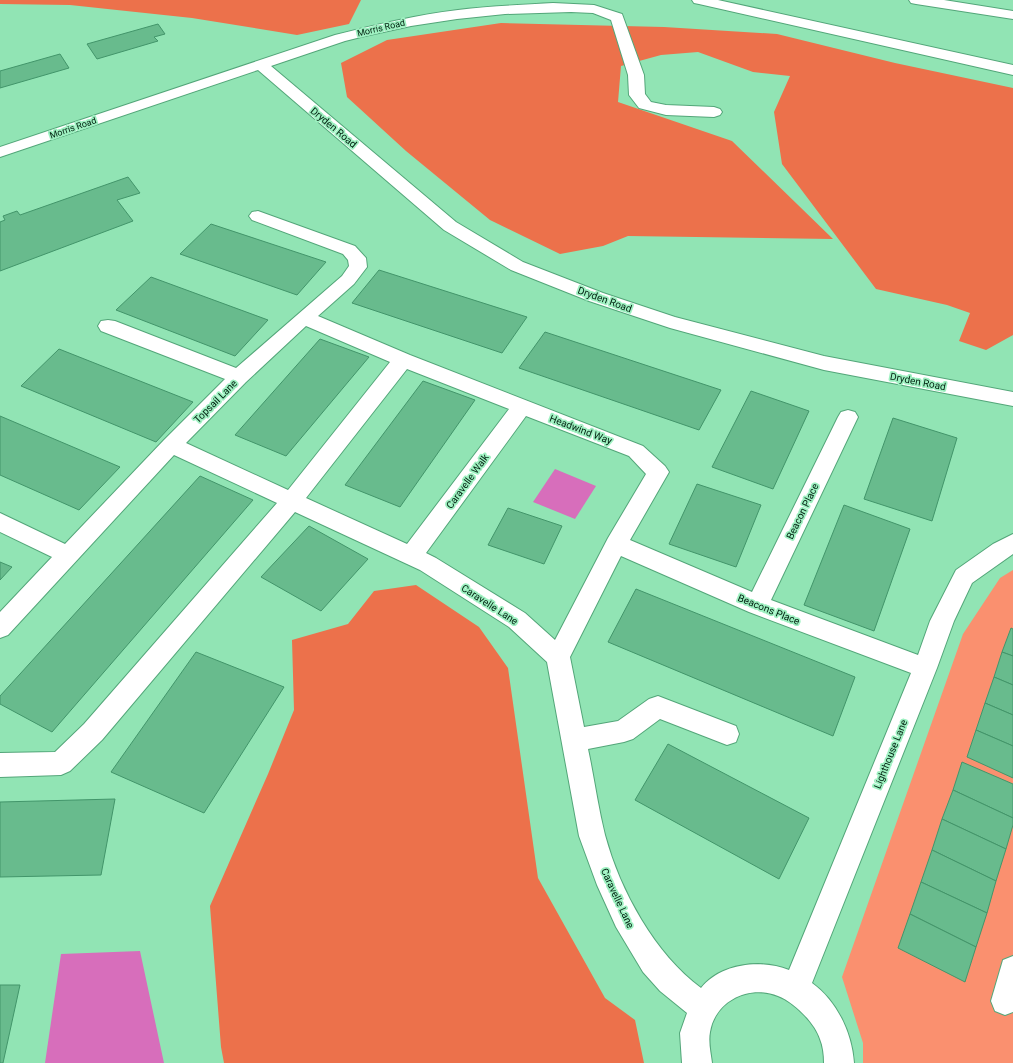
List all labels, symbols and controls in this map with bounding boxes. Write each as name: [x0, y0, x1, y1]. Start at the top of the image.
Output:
street label: Morris Road: [356, 18, 406, 38]
street label: Dryden Road: [308, 105, 359, 150]
street label: Morris Road: [48, 115, 98, 141]
street label: Dryden Road: [576, 285, 633, 314]
street label: Dryden Road: [889, 371, 947, 392]
street label: Topsail Lane: [192, 378, 239, 425]
street label: Headwind Way: [548, 413, 614, 447]
street label: Caravelle Walk: [444, 451, 491, 511]
street label: Beacon Place: [784, 482, 821, 541]
street label: Caravelle Lane: [460, 582, 520, 627]
street label: Beacons Place: [736, 592, 801, 627]
street label: Lighthouse Lane: [872, 718, 909, 790]
street label: Caravelle Lane: [599, 866, 636, 930]

